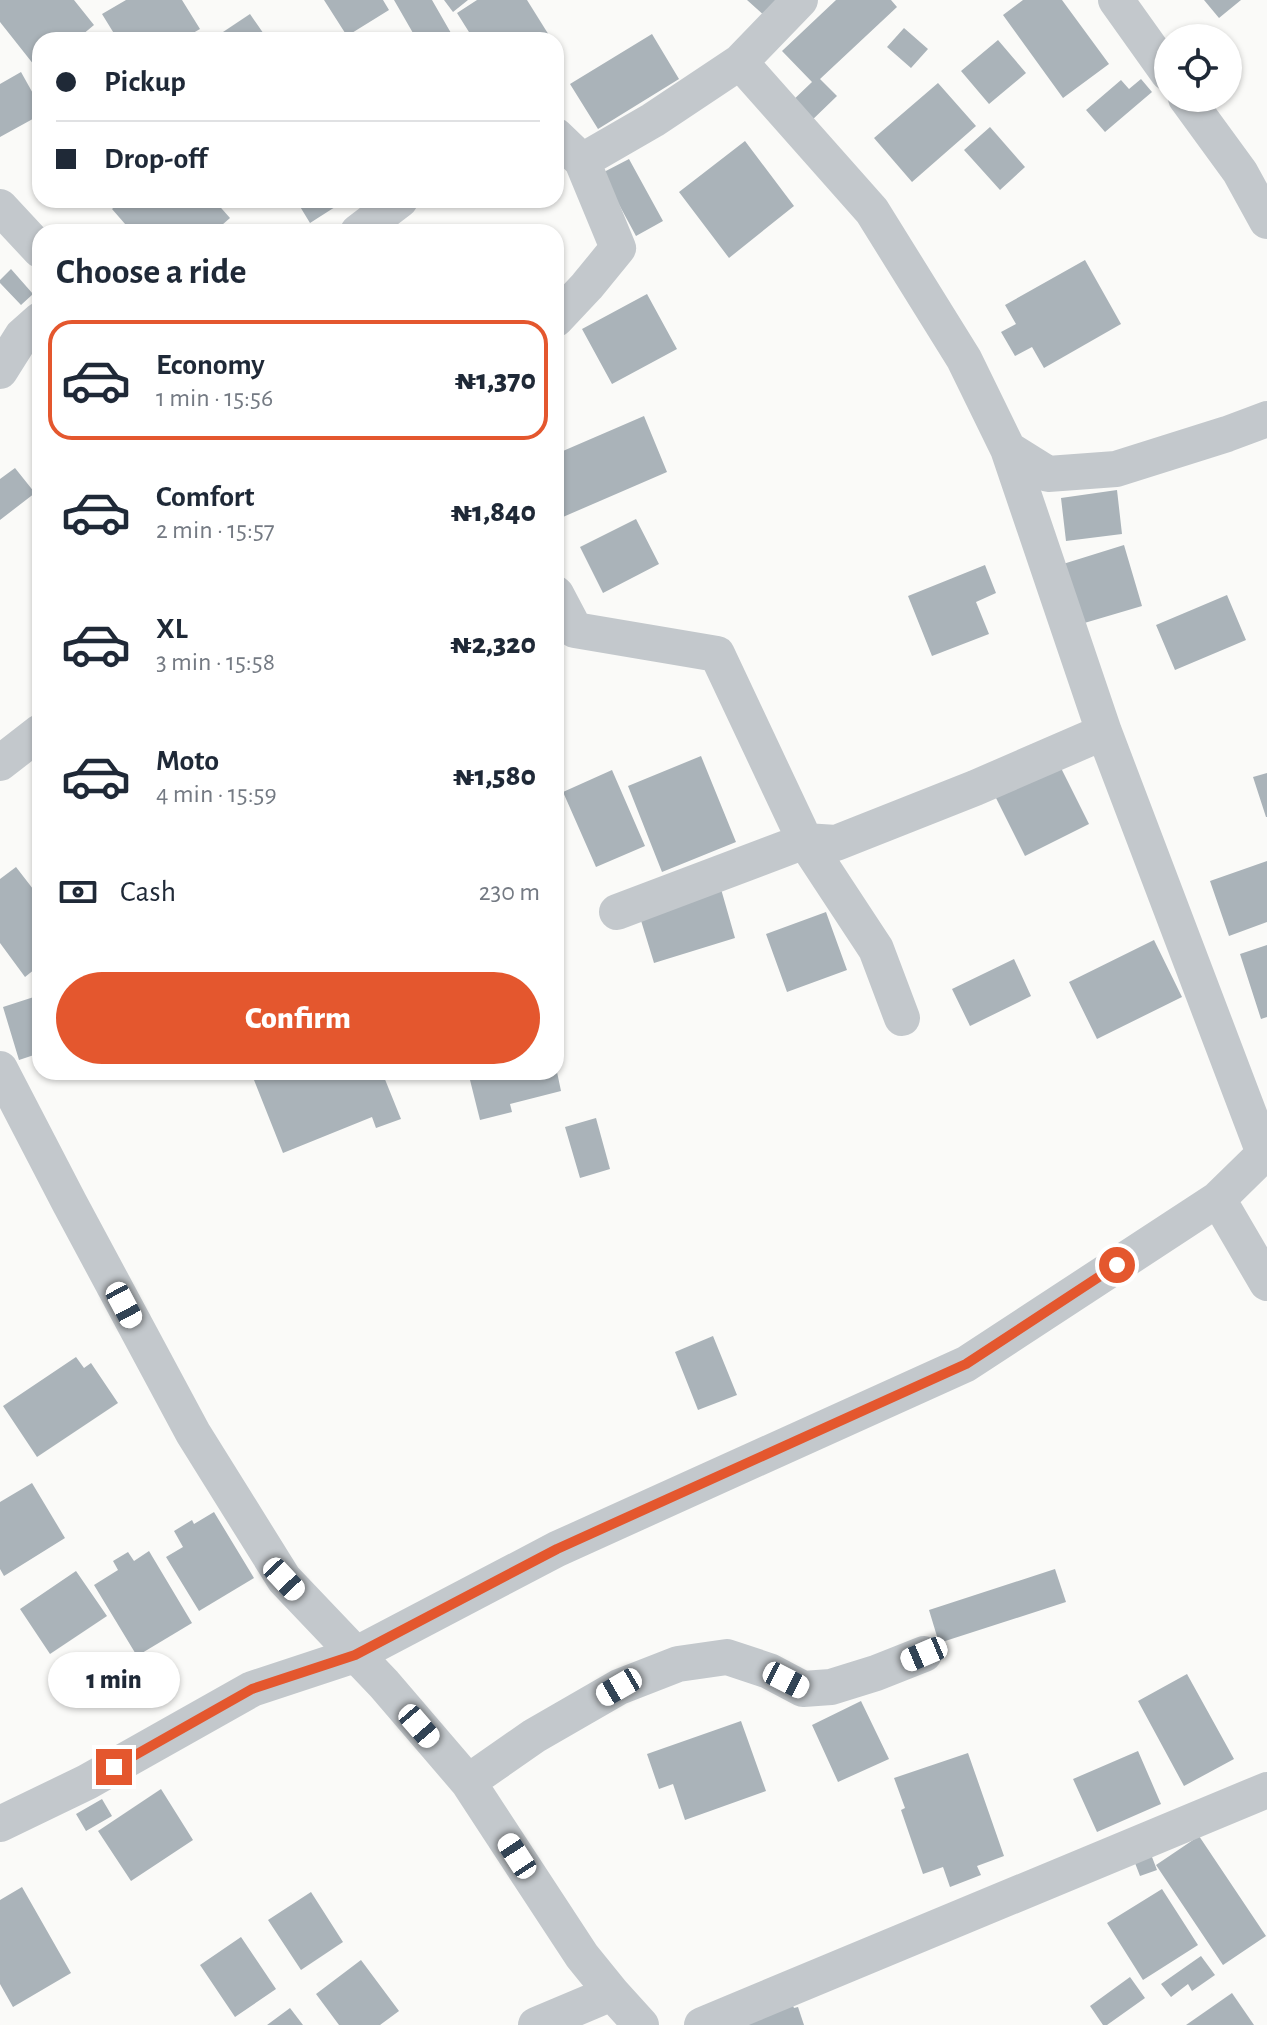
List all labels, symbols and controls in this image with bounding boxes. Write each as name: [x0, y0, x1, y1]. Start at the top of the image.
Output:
map controls: [1154, 24, 1242, 112]
button: locate: [1154, 24, 1242, 112]
text: Pickup: [104, 67, 186, 97]
text: Drop-off: [104, 144, 207, 174]
text: Choose a ride: [56, 254, 246, 290]
icon: car: [60, 344, 132, 416]
text: Economy: [156, 350, 265, 380]
text: ₦1,370: [455, 365, 536, 395]
text: 1 min · 15:56: [156, 385, 273, 411]
icon: car: [60, 476, 132, 548]
text: Comfort: [156, 482, 255, 512]
text: ₦1,840: [451, 497, 536, 527]
text: 2 min · 15:57: [156, 517, 275, 543]
icon: car: [60, 608, 132, 680]
text: XL: [156, 614, 188, 644]
text: ₦2,320: [450, 629, 536, 659]
text: 3 min · 15:58: [156, 649, 275, 675]
icon: car: [60, 740, 132, 812]
text: Moto: [156, 746, 219, 776]
text: ₦1,580: [453, 761, 536, 791]
text: 4 min · 15:59: [156, 781, 277, 807]
icon: cash: [56, 870, 100, 914]
text: Cash: [120, 877, 176, 907]
text: 230 m: [479, 879, 540, 905]
button: Confirm: [56, 972, 540, 1064]
route start: [1099, 1247, 1135, 1283]
car: [102, 1278, 146, 1332]
car: [259, 1553, 309, 1605]
car: [897, 1634, 951, 1674]
callout: 1 min: [48, 1651, 180, 1707]
car: [759, 1658, 813, 1702]
car: [592, 1665, 646, 1709]
text: 1 min: [86, 1667, 142, 1693]
car: [394, 1700, 444, 1752]
route end: [96, 1749, 132, 1785]
car: [494, 1829, 540, 1883]

